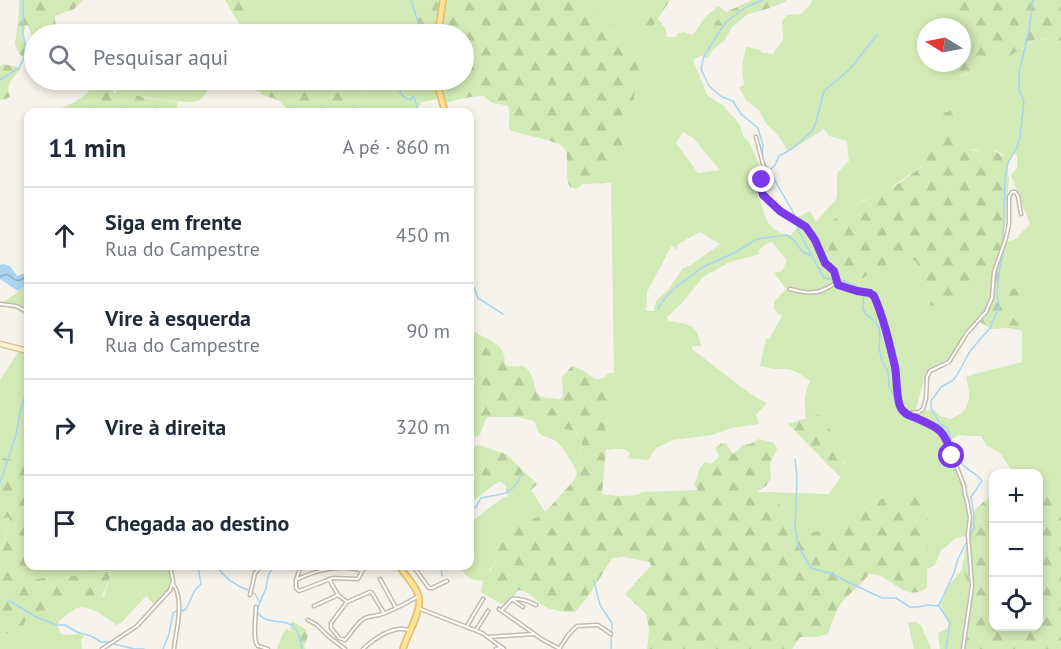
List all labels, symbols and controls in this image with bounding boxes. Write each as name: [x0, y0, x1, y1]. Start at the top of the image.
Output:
north arrow: [917, 18, 971, 72]
search box: [24, 24, 474, 90]
icon: search: [45, 41, 78, 74]
text: Pesquisar aqui: [93, 43, 229, 71]
text: 11 min: [48, 131, 126, 164]
text: A pé · 860 m: [343, 134, 450, 160]
route end: [748, 166, 774, 192]
text: Siga em frente: [105, 208, 242, 236]
icon: ahead: [48, 219, 81, 252]
text: 450 m: [396, 222, 450, 248]
text: Rua do Campestre: [105, 236, 260, 262]
text: Vire à esquerda: [105, 304, 251, 332]
icon: left: [48, 315, 81, 348]
text: 90 m: [407, 318, 450, 344]
text: Rua do Campestre: [105, 332, 260, 358]
icon: right: [48, 411, 81, 444]
text: Vire à direita: [105, 413, 226, 441]
text: 320 m: [396, 414, 450, 440]
route start: [938, 442, 964, 468]
map controls: [989, 469, 1043, 631]
button: +: [989, 469, 1043, 523]
icon: arrive: [48, 507, 81, 540]
text: Chegada ao destino: [105, 509, 289, 537]
button: −: [989, 523, 1043, 577]
button: locate: [989, 577, 1043, 631]

